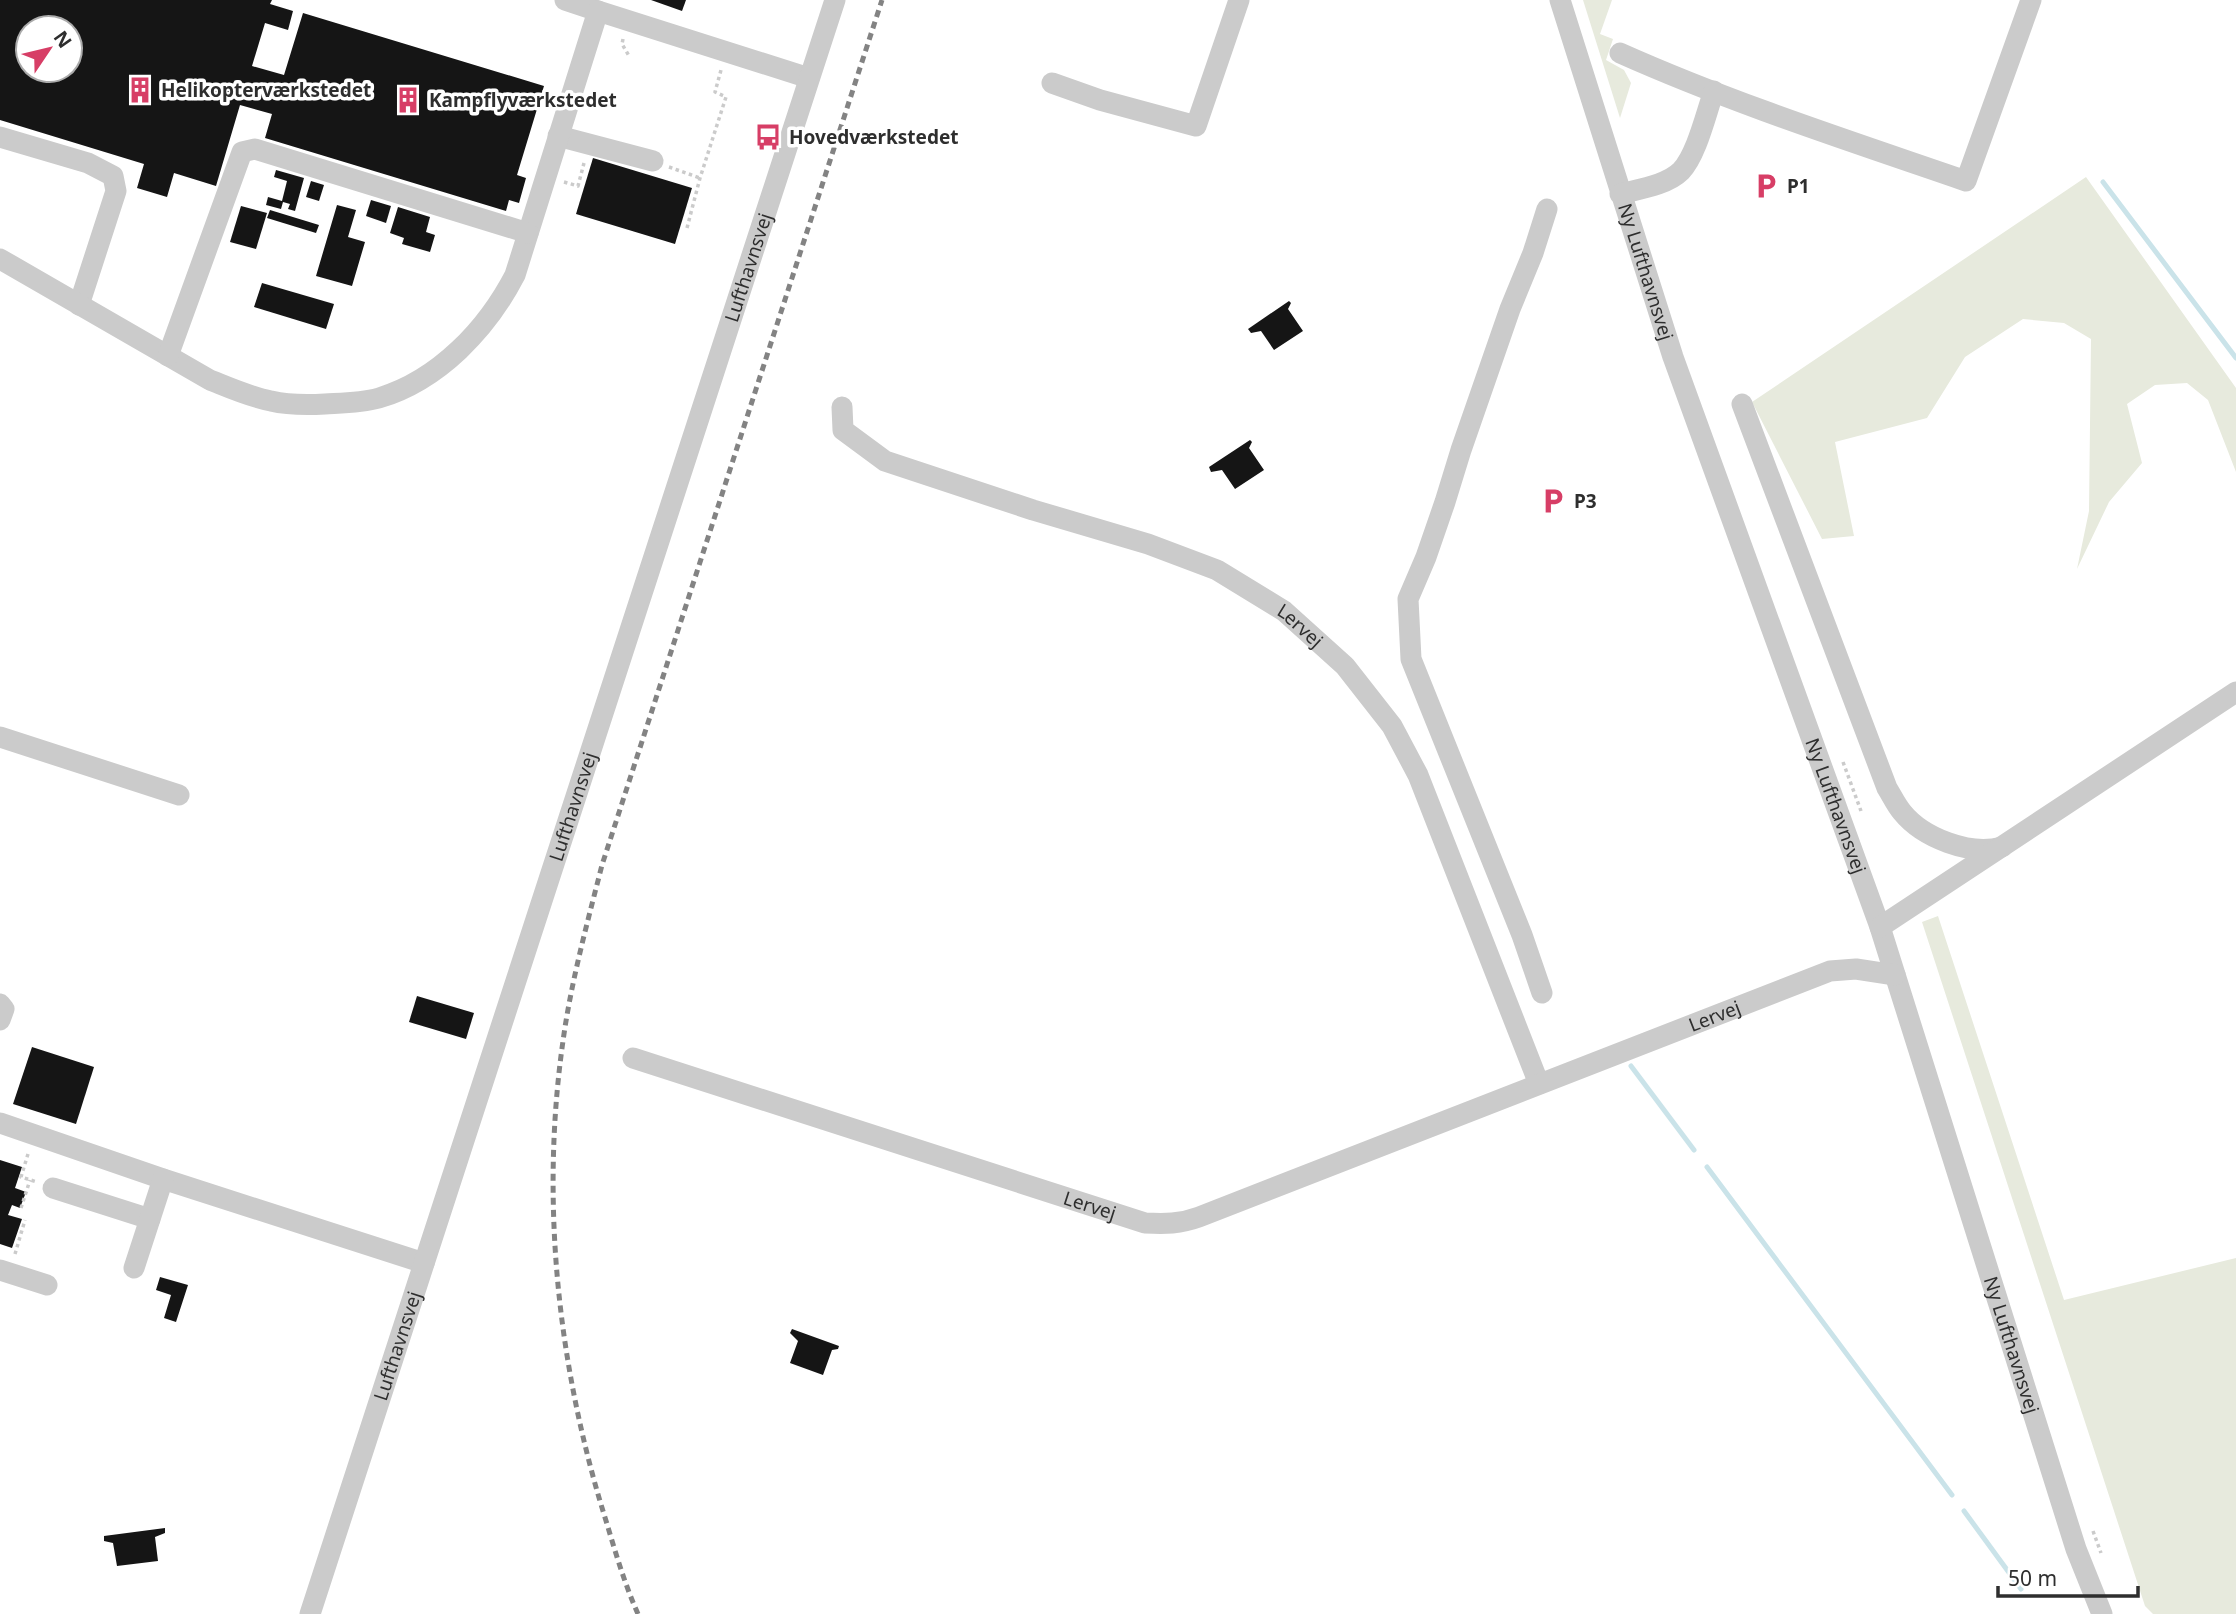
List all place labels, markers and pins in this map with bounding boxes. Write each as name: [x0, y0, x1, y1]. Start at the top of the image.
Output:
building icon: Helikopterværkstedet: [125, 75, 155, 105]
place label: Helikopterværkstedet: [161, 77, 371, 103]
building icon: Kampflyværkstedet: [393, 85, 423, 115]
place label: Kampflyværkstedet: [429, 87, 617, 113]
bus stop icon: Hovedværkstedet: [753, 122, 783, 152]
place label: Hovedværkstedet: [789, 124, 959, 150]
parking icon: P1: [1751, 171, 1781, 201]
place label: P1: [1787, 173, 1810, 199]
parking icon: P3: [1538, 486, 1568, 516]
place label: P3: [1574, 488, 1597, 514]

